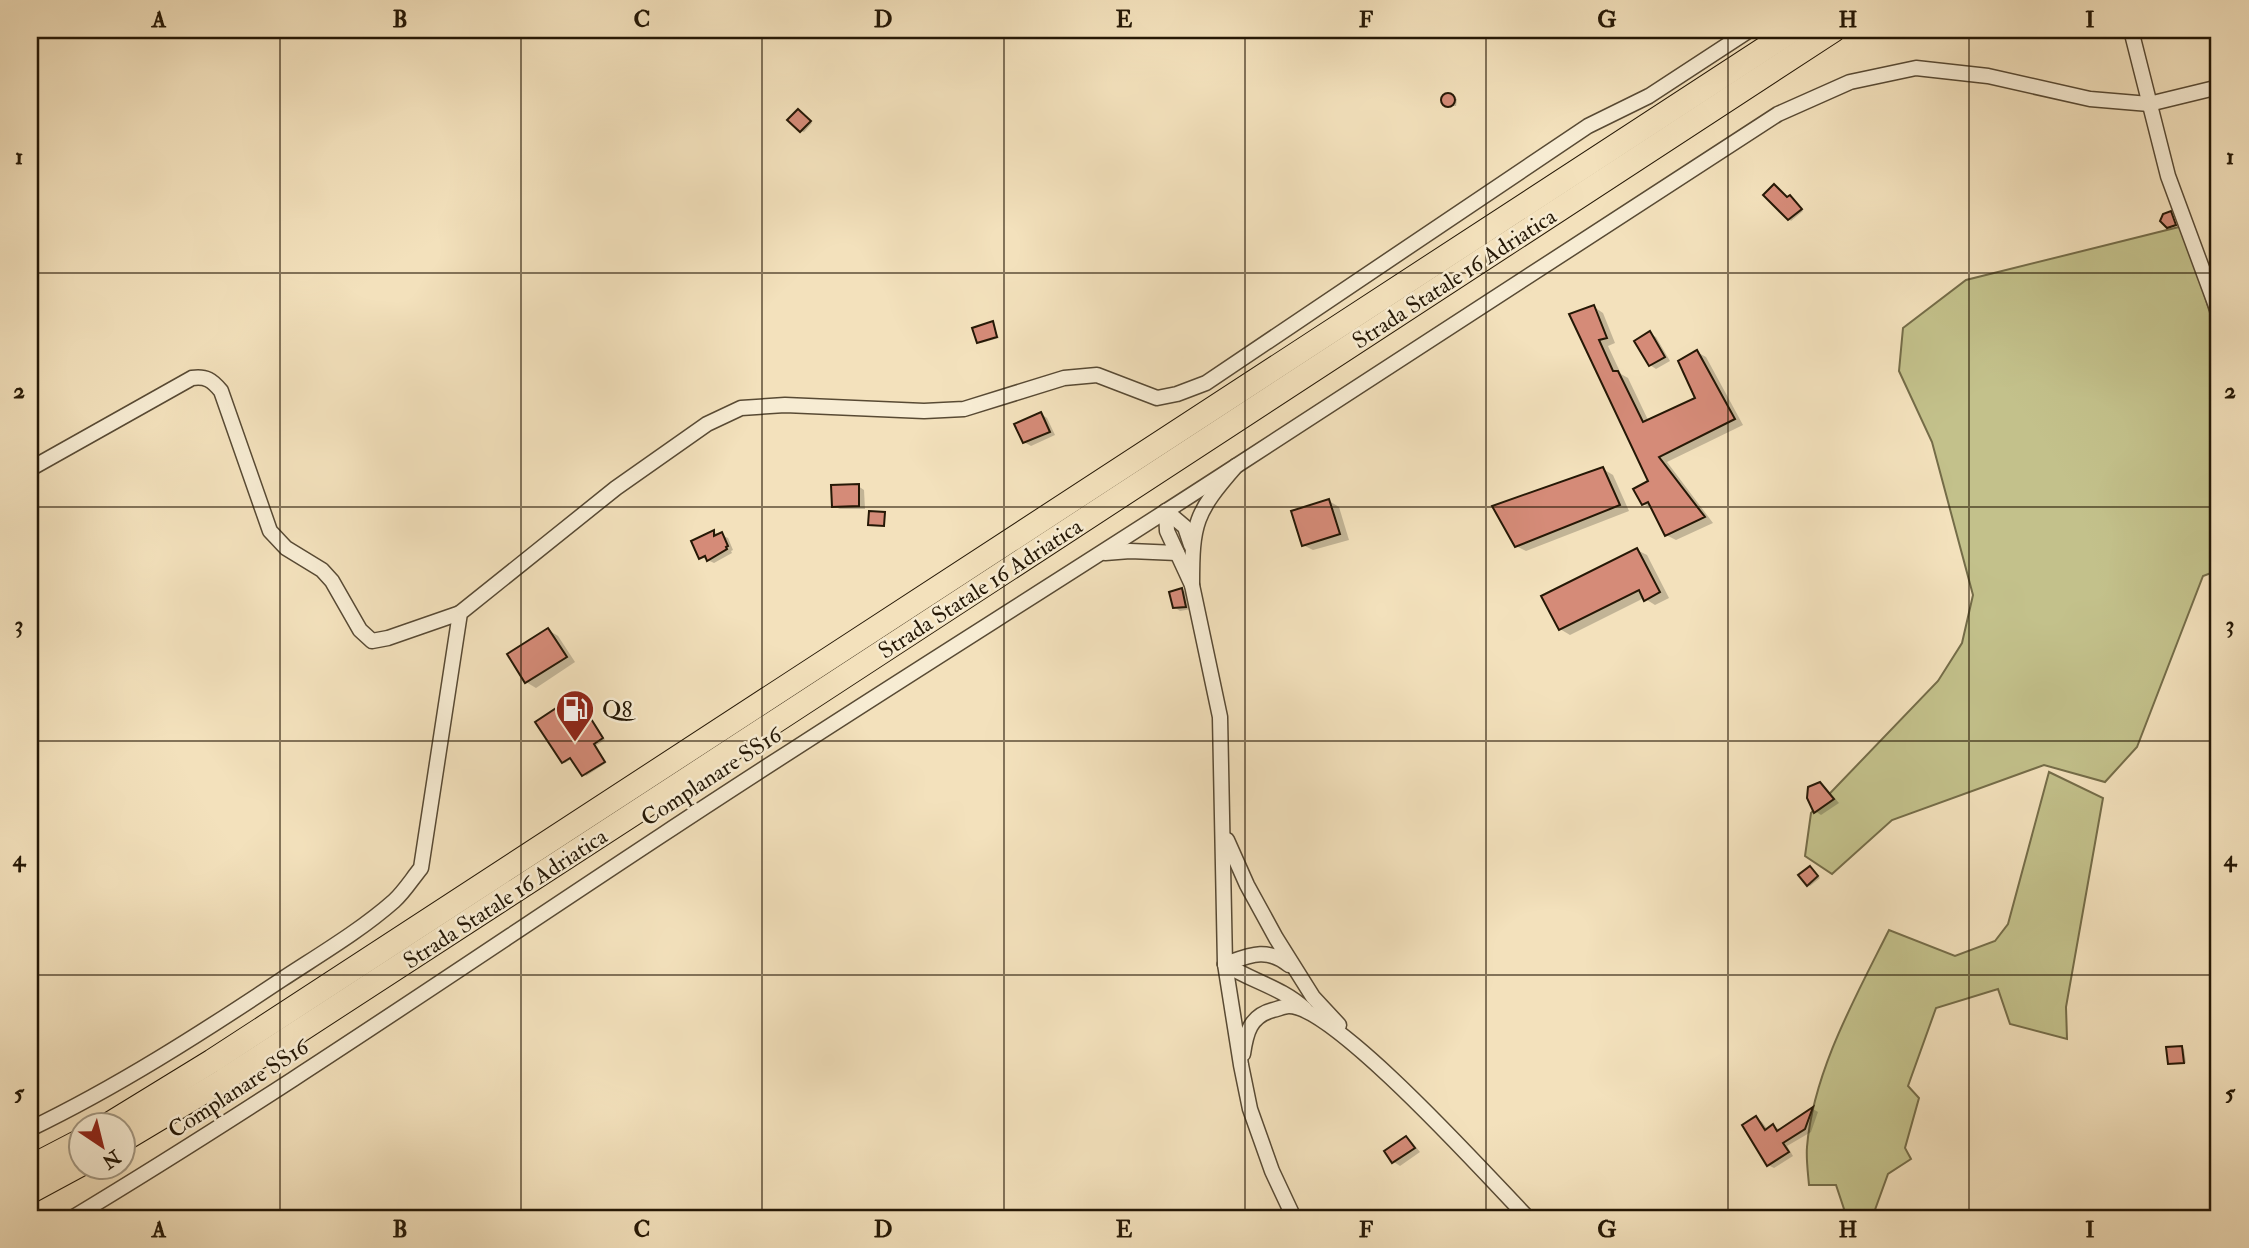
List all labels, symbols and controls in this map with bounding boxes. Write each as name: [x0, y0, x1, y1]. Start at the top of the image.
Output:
text: A: [151, 5, 167, 34]
text: B: [392, 5, 408, 34]
text: C: [634, 5, 650, 34]
text: D: [874, 5, 892, 34]
text: E: [1116, 5, 1133, 34]
text: F: [1359, 5, 1374, 34]
text: G: [1597, 5, 1617, 34]
text: H: [1839, 5, 1858, 34]
text: I: [2085, 5, 2095, 34]
text: 1: [15, 142, 23, 171]
text: 1: [2226, 142, 2234, 171]
street label: Strada Statale 16 Adriatica: [1347, 201, 1562, 355]
text: 2: [13, 376, 25, 405]
text: 2: [2224, 376, 2236, 405]
street label: Strada Statale 16 Adriatica: [873, 511, 1088, 665]
text: 3: [15, 610, 23, 639]
text: 3: [2226, 610, 2234, 639]
fuel station icon: Q8: [554, 688, 596, 743]
place label: Q8: [602, 695, 636, 724]
street label: Complanare SS16: [635, 719, 789, 834]
street label: Strada Statale 16 Adriatica: [398, 821, 613, 975]
text: 4: [12, 844, 27, 873]
text: 4: [2223, 844, 2238, 873]
street label: Complanare SS16: [162, 1031, 316, 1146]
text: 5: [14, 1078, 25, 1107]
text: 5: [2225, 1078, 2236, 1107]
north arrow: [66, 1112, 136, 1182]
text: N: [97, 1144, 126, 1174]
text: A: [151, 1215, 167, 1244]
text: B: [392, 1215, 408, 1244]
text: C: [634, 1215, 650, 1244]
text: D: [874, 1215, 892, 1244]
text: E: [1116, 1215, 1133, 1244]
text: F: [1359, 1215, 1374, 1244]
text: G: [1597, 1215, 1617, 1244]
text: H: [1839, 1215, 1858, 1244]
text: I: [2085, 1215, 2095, 1244]

